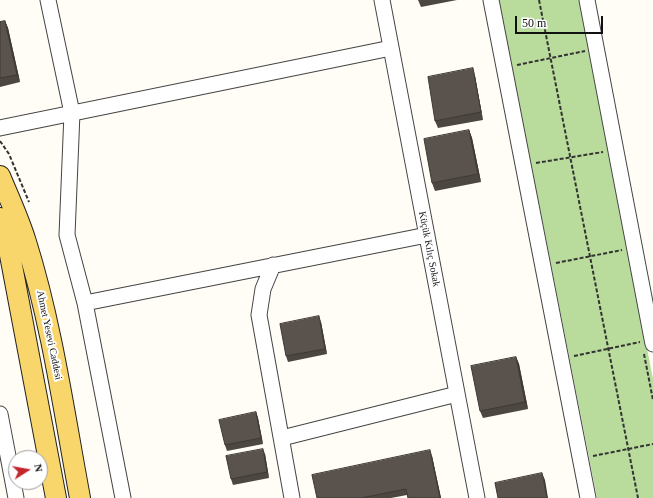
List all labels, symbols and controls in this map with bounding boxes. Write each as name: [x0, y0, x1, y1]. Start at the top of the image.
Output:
scale bar: [517, 8, 605, 34]
text: 50 m: [522, 16, 546, 30]
street label: Küçük Kılıç Sokak: [416, 210, 442, 288]
street label: Ahmet Yesevi Caddesi: [34, 289, 64, 381]
north arrow: [8, 450, 48, 490]
text: N: [32, 463, 45, 473]

